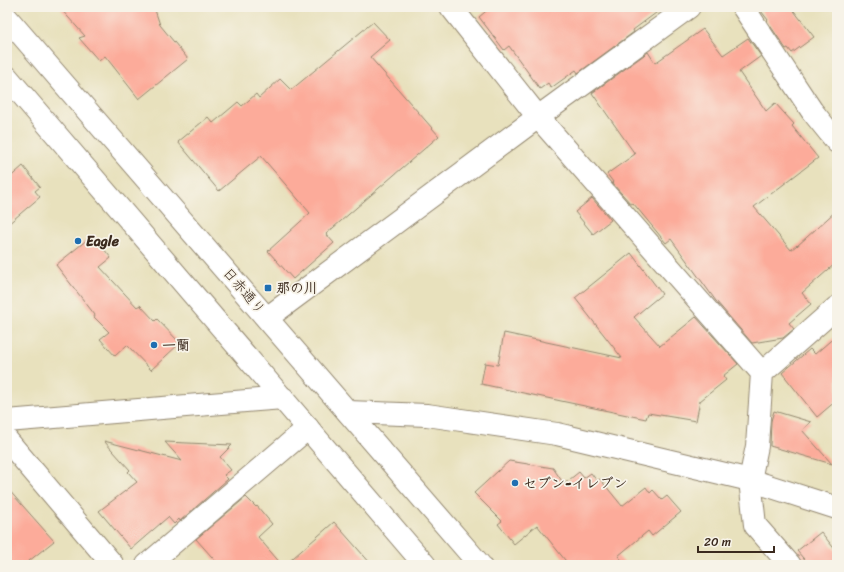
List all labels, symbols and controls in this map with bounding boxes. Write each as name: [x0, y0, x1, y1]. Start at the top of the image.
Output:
place label: Eagle: [86, 229, 120, 254]
marker: Eagle: [73, 236, 83, 246]
street label: 日赤通り: [216, 262, 272, 320]
place label: 那の川: [276, 276, 318, 301]
marker: 那の川: [263, 283, 273, 293]
place label: 一蘭: [162, 333, 190, 358]
marker: 一蘭: [149, 340, 159, 350]
place label: セブン-イレブン: [523, 471, 628, 496]
marker: セブン-イレブン: [510, 478, 520, 488]
scale bar: [698, 528, 774, 554]
text: 20 m: [704, 531, 731, 553]

